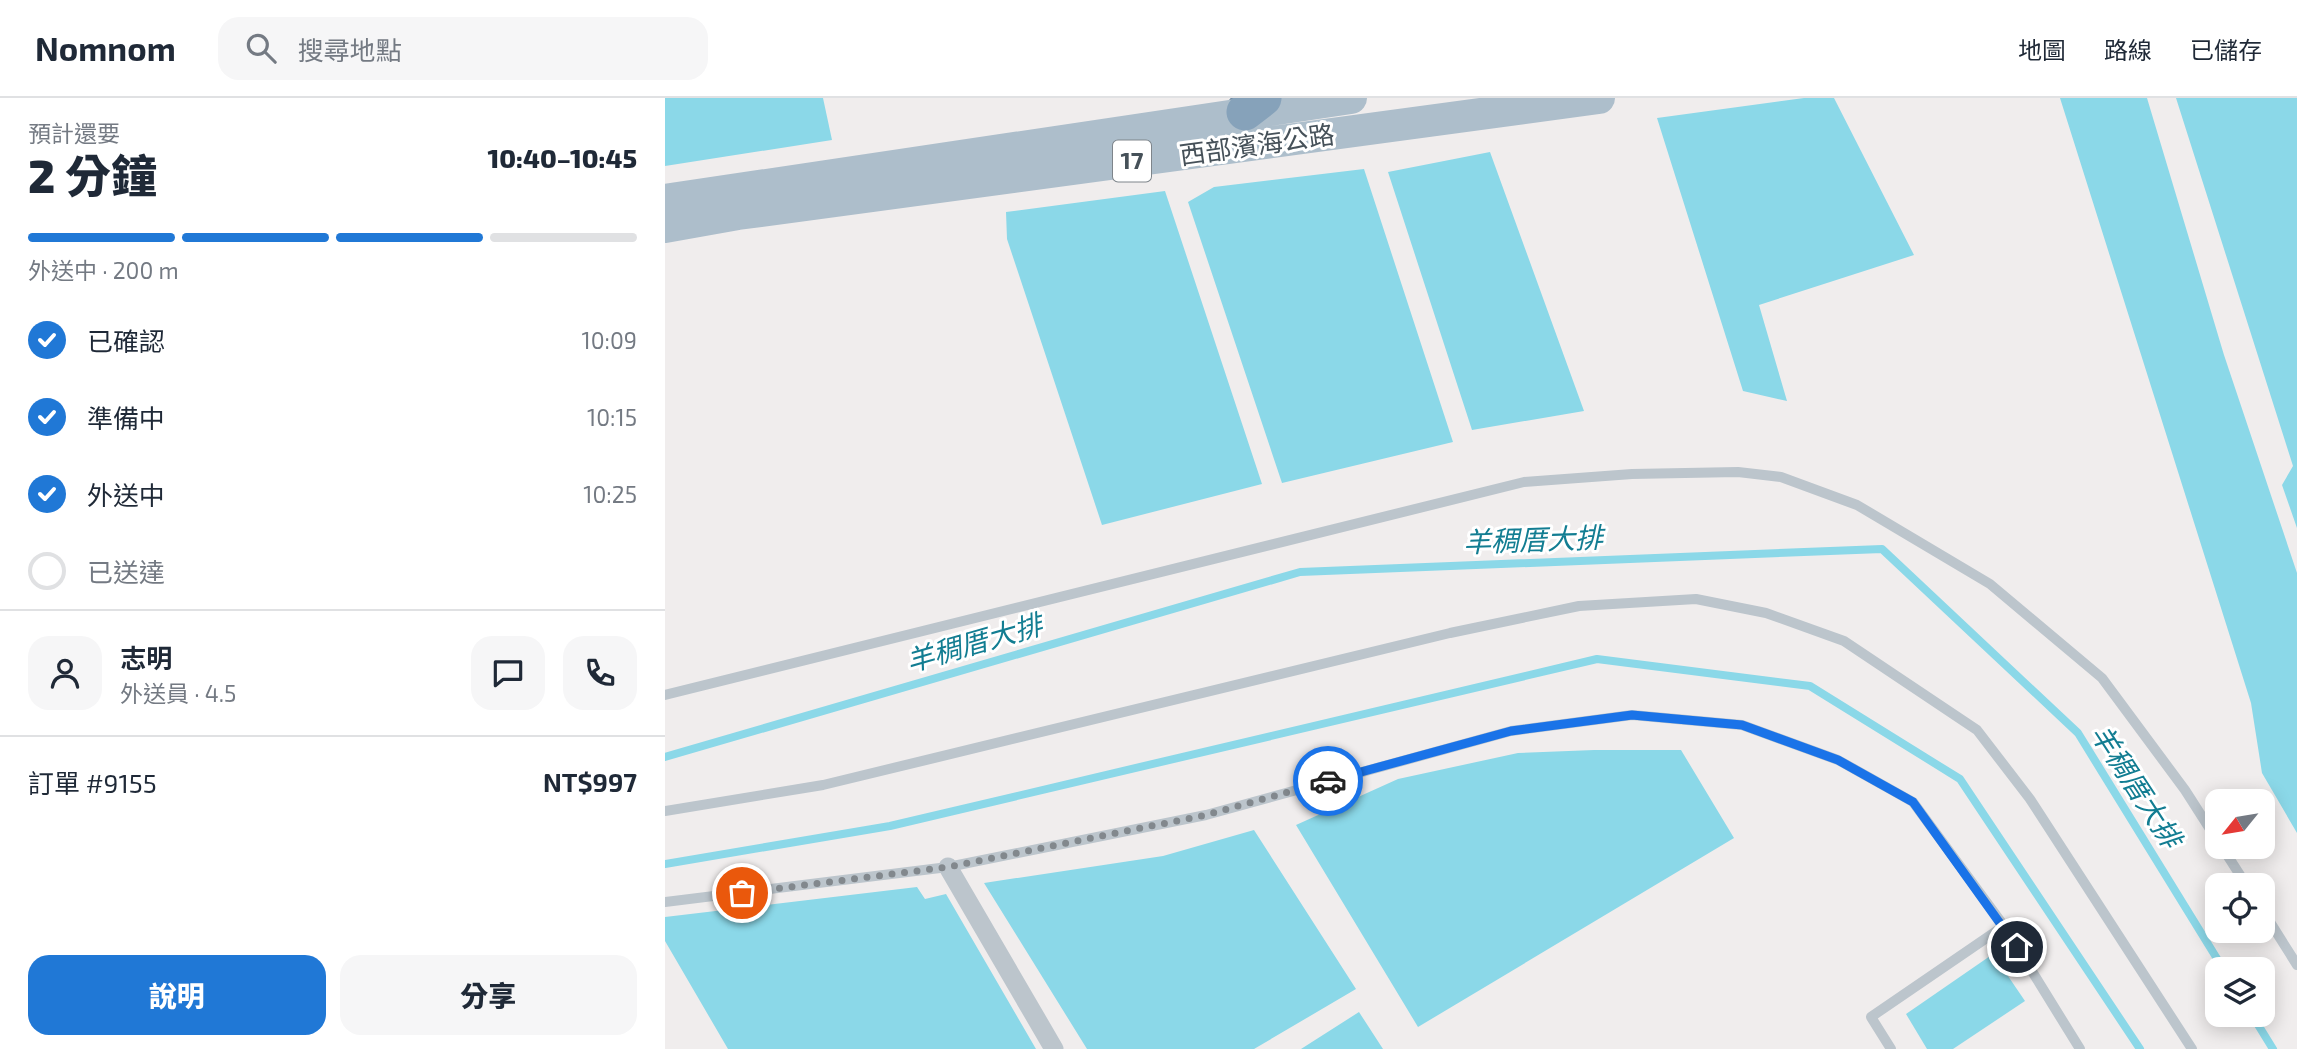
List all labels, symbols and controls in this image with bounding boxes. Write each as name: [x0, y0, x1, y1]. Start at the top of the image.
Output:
search box: [218, 17, 708, 80]
text: Nomnom: [35, 28, 176, 68]
icon: search: [242, 29, 280, 67]
text: 搜尋地點: [298, 34, 402, 65]
text: 地圖: [2018, 35, 2066, 64]
text: 路線: [2104, 35, 2152, 64]
text: 已儲存: [2190, 35, 2262, 64]
street label: 西部濱海公路: [1177, 117, 1336, 170]
text: 預計還要: [28, 119, 120, 147]
road number: 17: [1113, 140, 1151, 182]
text: 10:40–10:45: [488, 142, 637, 173]
text: 2 分鐘: [28, 147, 157, 202]
text: 外送中 · 200 m: [28, 256, 179, 284]
icon: check: [28, 321, 66, 359]
text: 已確認: [87, 325, 165, 356]
text: 10:09: [582, 326, 637, 354]
icon: check: [28, 398, 66, 436]
text: 準備中: [87, 402, 165, 433]
text: 10:15: [587, 403, 637, 431]
icon: check: [28, 475, 66, 513]
text: 外送中: [87, 479, 165, 510]
text: 10:25: [583, 480, 637, 508]
water label: 羊稠厝大排: [1462, 519, 1608, 558]
text: 已送達: [87, 556, 165, 587]
water label: 羊稠厝大排: [902, 605, 1050, 678]
button: person: [28, 636, 102, 710]
button: chat: [471, 636, 545, 710]
button: phone: [563, 636, 637, 710]
text: 志明: [120, 642, 172, 673]
text: 外送員 · 4.5: [120, 679, 236, 707]
water label: 羊稠厝大排: [2084, 717, 2191, 857]
courier: [1293, 746, 1363, 816]
icon: car: [1309, 762, 1347, 800]
text: NT$997: [543, 766, 637, 797]
text: 訂單 #9155: [28, 767, 157, 798]
north arrow: [2205, 789, 2275, 859]
map controls: [2205, 789, 2275, 1027]
pin: [712, 863, 772, 923]
button: locate: [2205, 873, 2275, 943]
icon: bag: [723, 874, 761, 912]
pin: [1987, 917, 2047, 977]
icon: home: [1998, 928, 2036, 966]
button: 說明: [28, 955, 326, 1035]
button: 分享: [340, 955, 637, 1035]
button: layers: [2205, 957, 2275, 1027]

